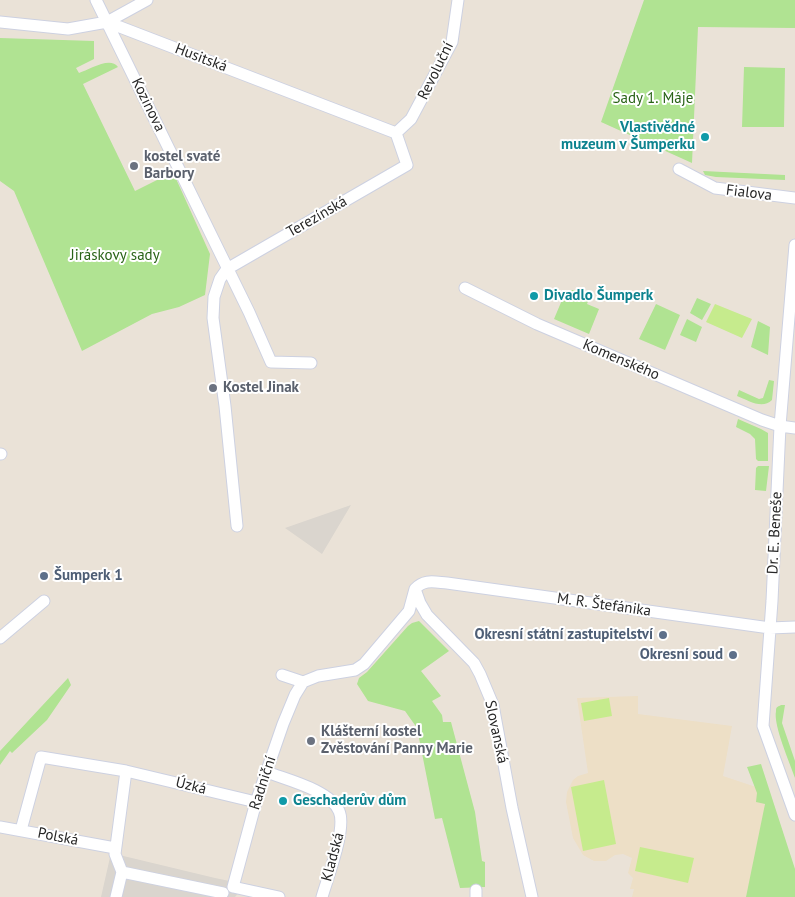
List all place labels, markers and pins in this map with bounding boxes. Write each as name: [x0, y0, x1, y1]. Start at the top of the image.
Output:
place label: Vlastivědné muzeum v Šumperku: [561, 119, 695, 154]
marker: Vlastivědné muzeum v Šumperku: [699, 131, 711, 143]
place label: kostel svaté Barbory: [144, 148, 220, 183]
marker: kostel svaté Barbory: [128, 160, 140, 172]
place label: Divadlo Šumperk: [544, 287, 653, 305]
marker: Divadlo Šumperk: [528, 290, 540, 302]
place label: Kostel Jinak: [223, 379, 299, 397]
marker: Kostel Jinak: [207, 382, 219, 394]
place label: Šumperk 1: [54, 567, 123, 585]
marker: Šumperk 1: [38, 570, 50, 582]
place label: Okresní státní zastupitelství: [474, 626, 653, 644]
marker: Okresní státní zastupitelství: [657, 629, 669, 641]
place label: Okresní soud: [640, 646, 723, 664]
marker: Okresní soud: [727, 649, 739, 661]
place label: Klášterní kostel Zvěstování Panny Marie: [321, 723, 473, 758]
marker: Klášterní kostel Zvěstování Panny Marie: [305, 735, 317, 747]
place label: Geschaderův dům: [293, 792, 406, 810]
marker: Geschaderův dům: [277, 795, 289, 807]

